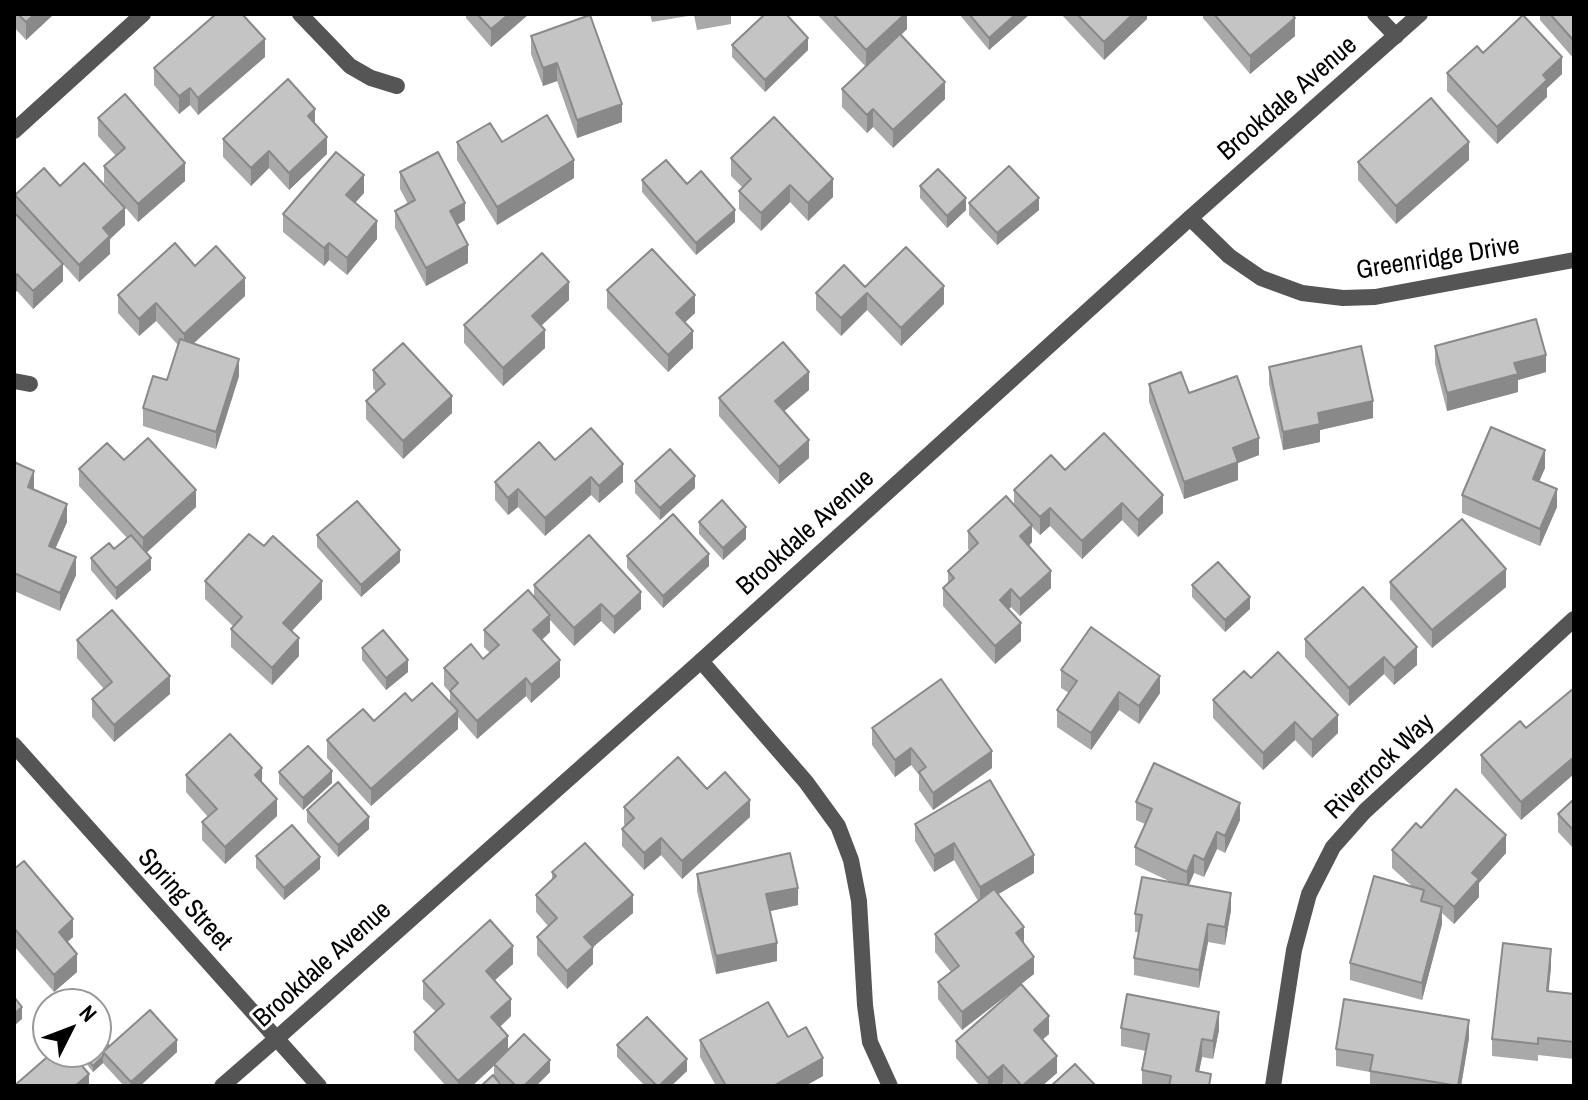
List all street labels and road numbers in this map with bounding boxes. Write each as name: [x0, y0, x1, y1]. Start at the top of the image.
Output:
street label: Brookdale Avenue: [1212, 30, 1364, 168]
street label: Greenridge Drive: [1354, 231, 1522, 287]
street label: Brookdale Avenue: [731, 463, 881, 603]
street label: Riverrock Way: [1319, 708, 1441, 826]
street label: Spring Street: [130, 843, 238, 957]
street label: Brookdale Avenue: [248, 895, 398, 1035]

